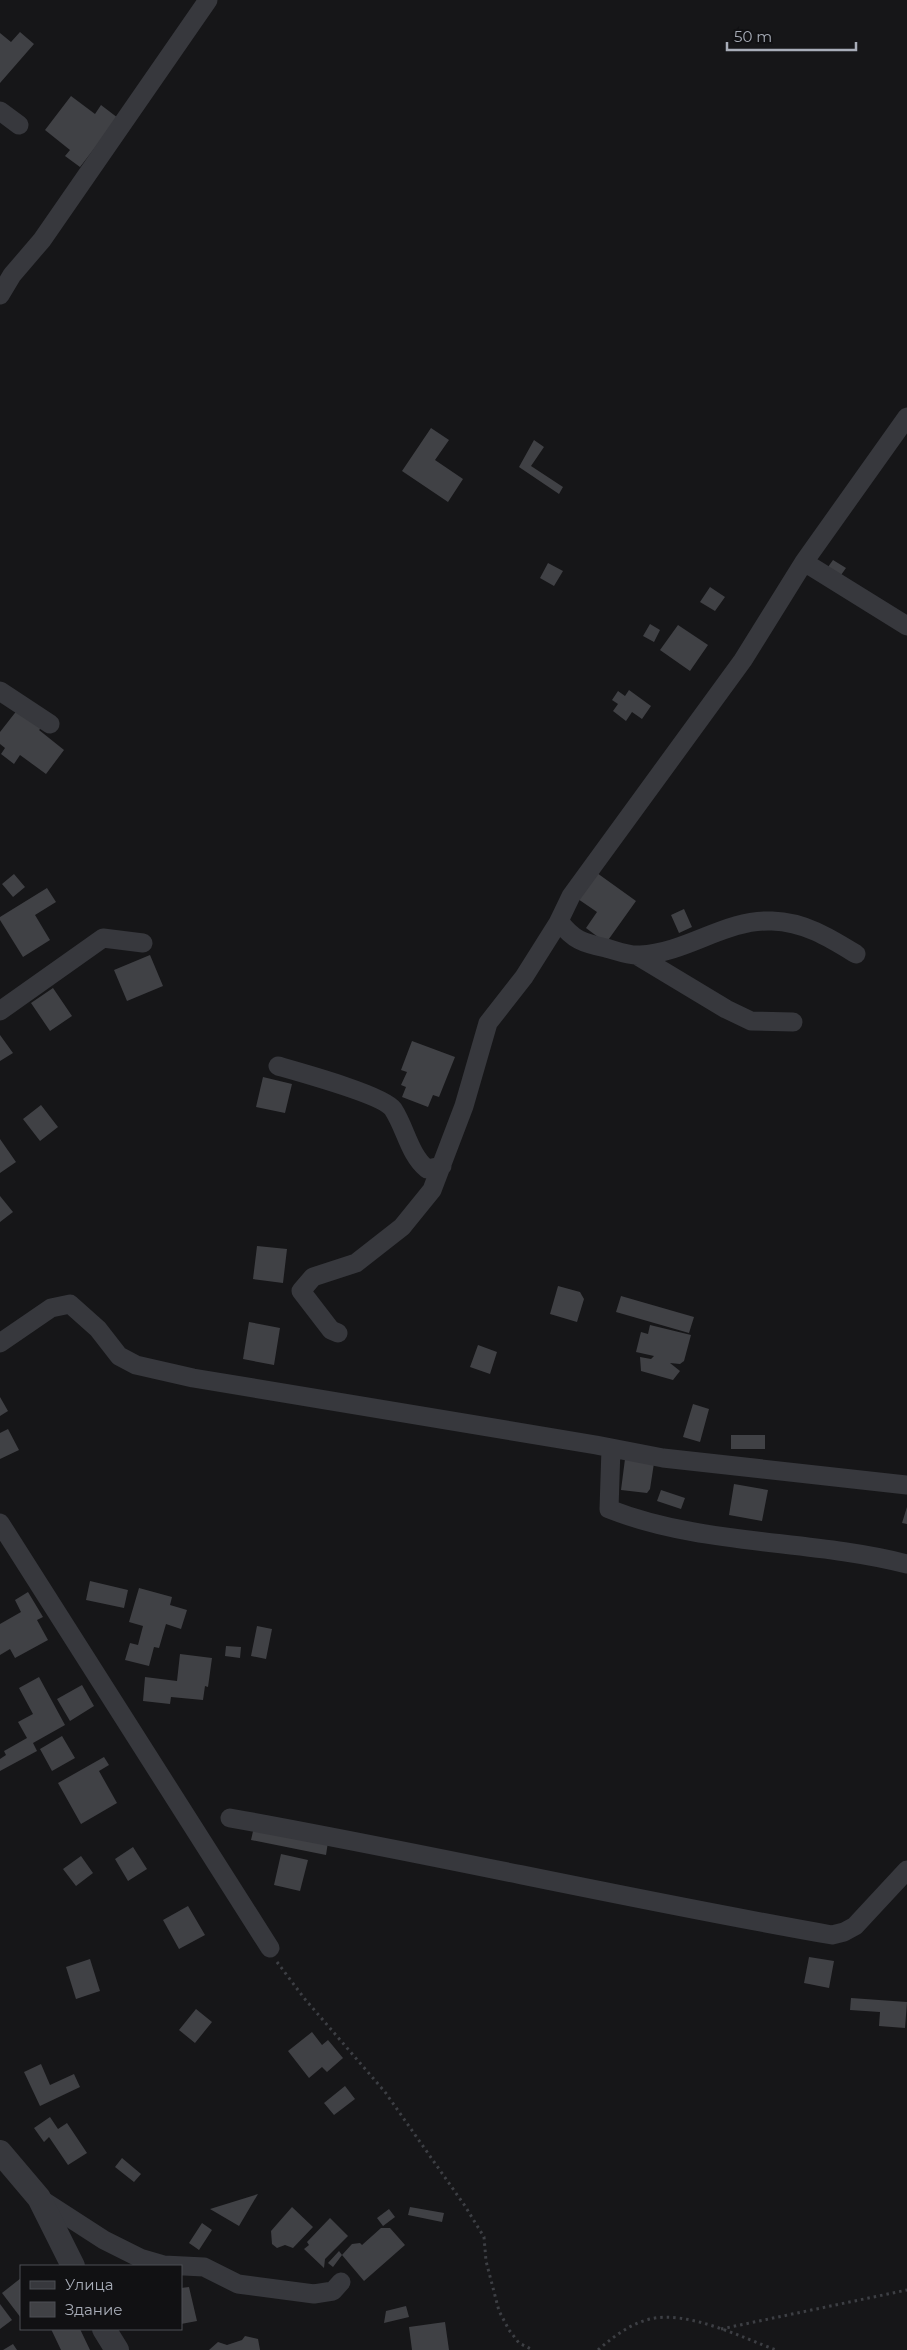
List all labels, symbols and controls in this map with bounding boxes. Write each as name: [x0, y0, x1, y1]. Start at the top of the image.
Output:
scale bar: [727, 20, 856, 52]
text: 50 m: [734, 27, 772, 46]
legend: [20, 2265, 182, 2330]
text: Улица: [65, 2275, 113, 2294]
text: Здание: [65, 2300, 123, 2319]

